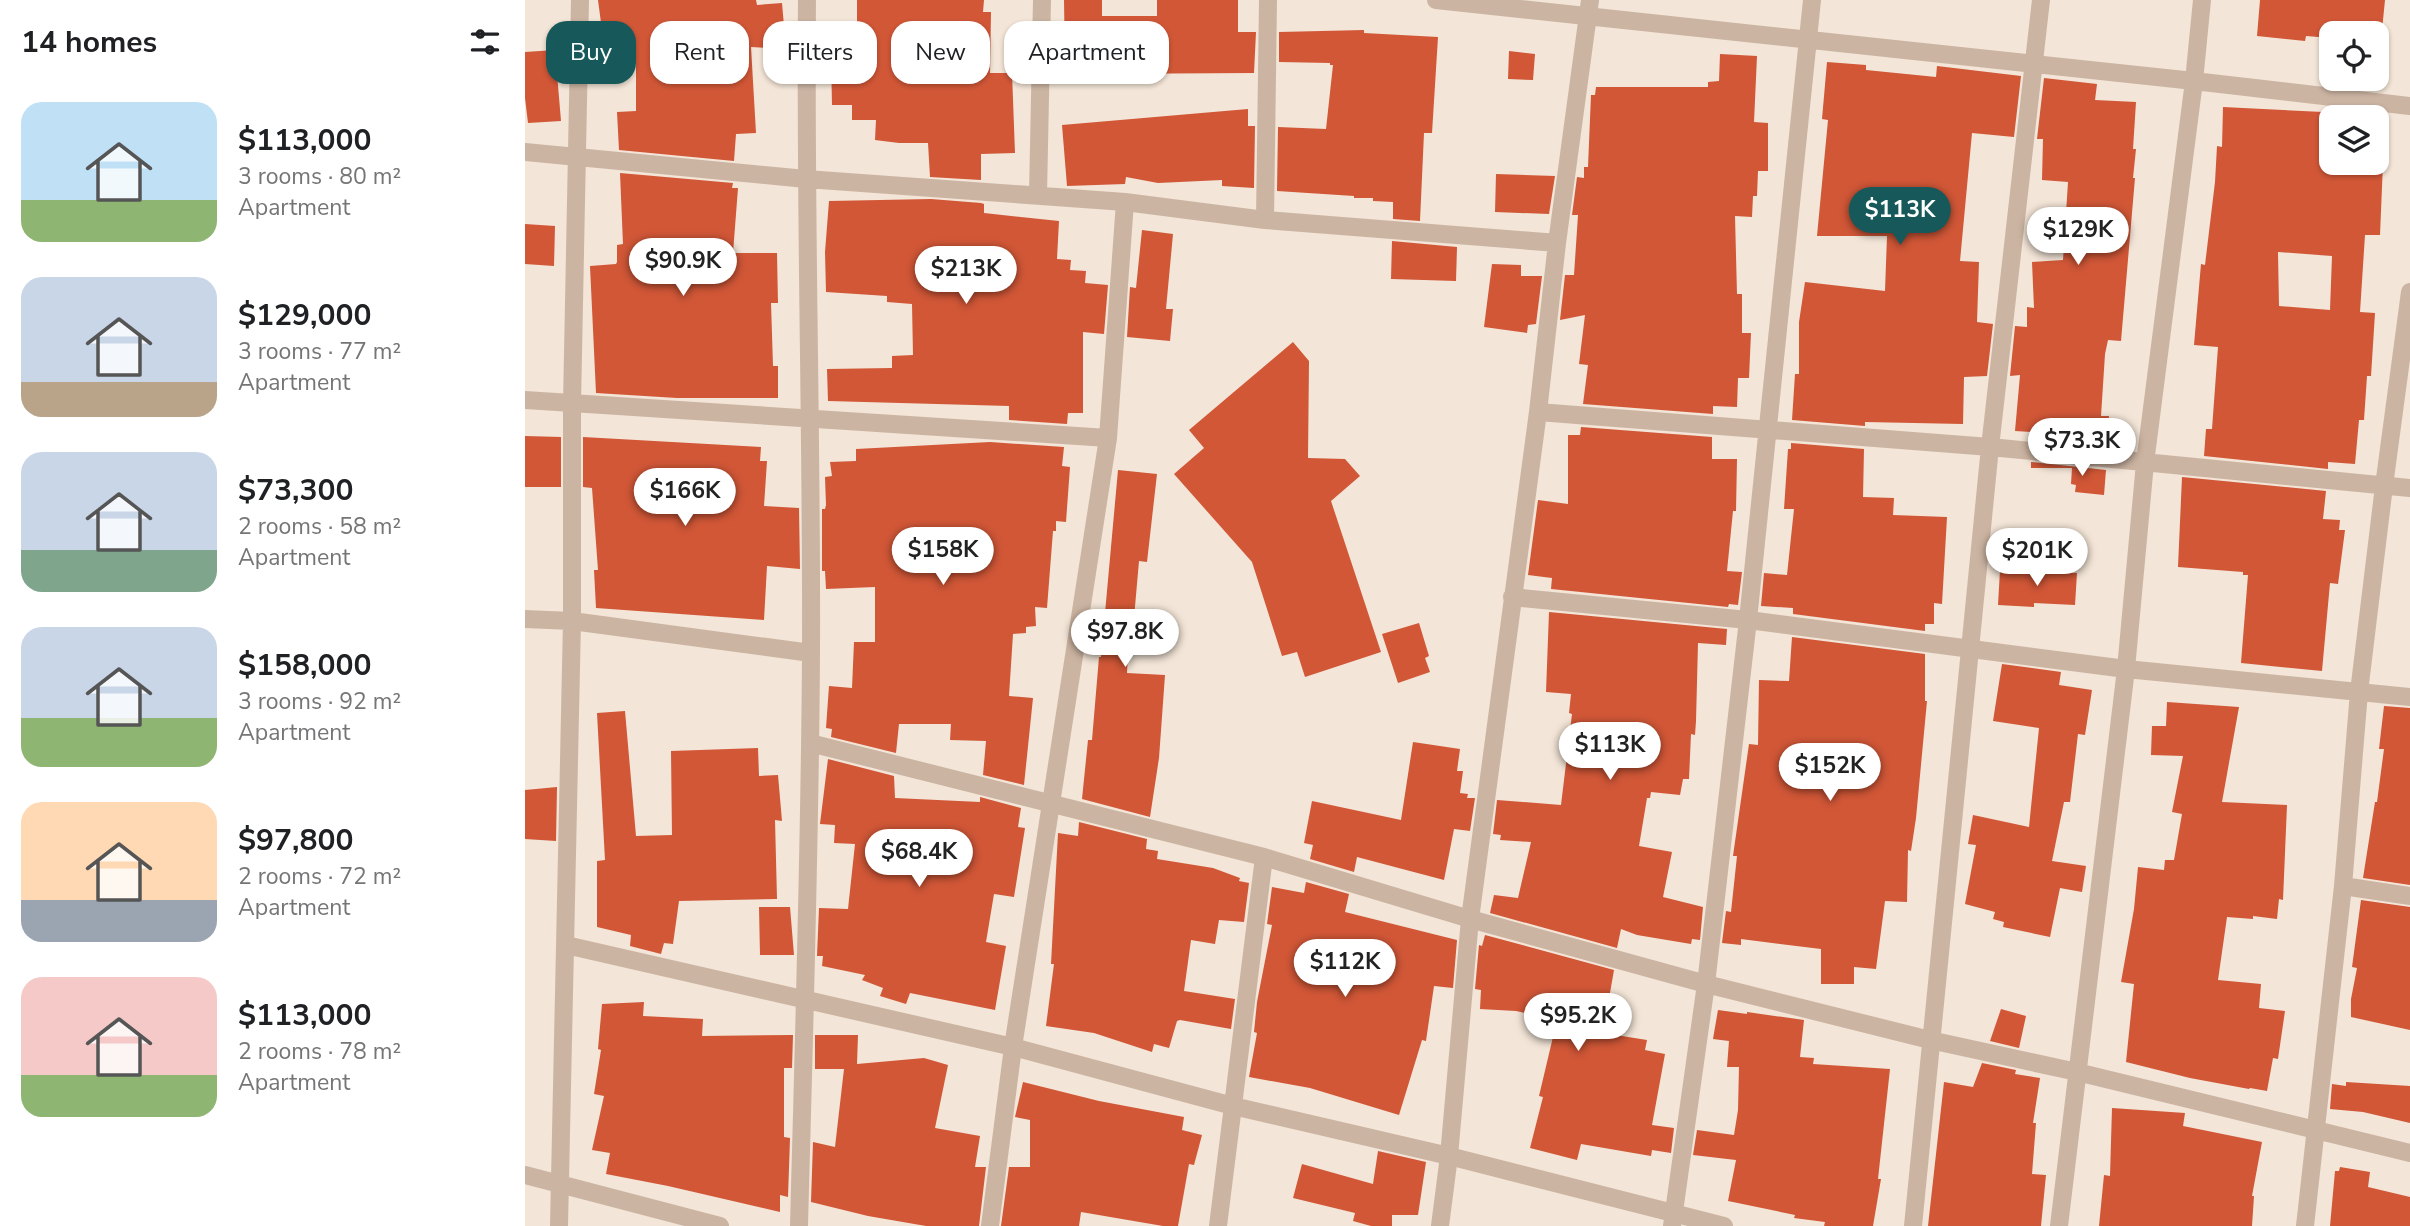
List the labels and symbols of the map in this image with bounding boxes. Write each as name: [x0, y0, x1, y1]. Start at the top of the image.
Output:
pin: $113K: [1851, 188, 1949, 247]
pin: $129K: [2029, 208, 2127, 267]
pin: $90.9K: [626, 238, 740, 298]
pin: $213K: [917, 246, 1015, 306]
pin: $73.3K: [2025, 419, 2139, 478]
pin: $166K: [636, 468, 734, 528]
pin: $158K: [894, 528, 992, 587]
pin: $201K: [1988, 528, 2086, 588]
pin: $97.8K: [1068, 610, 1182, 669]
pin: $113K: [1561, 722, 1659, 782]
pin: $152K: [1781, 744, 1879, 803]
pin: $68.4K: [862, 830, 976, 889]
pin: $112K: [1296, 940, 1394, 999]
pin: $95.2K: [1521, 993, 1635, 1053]

